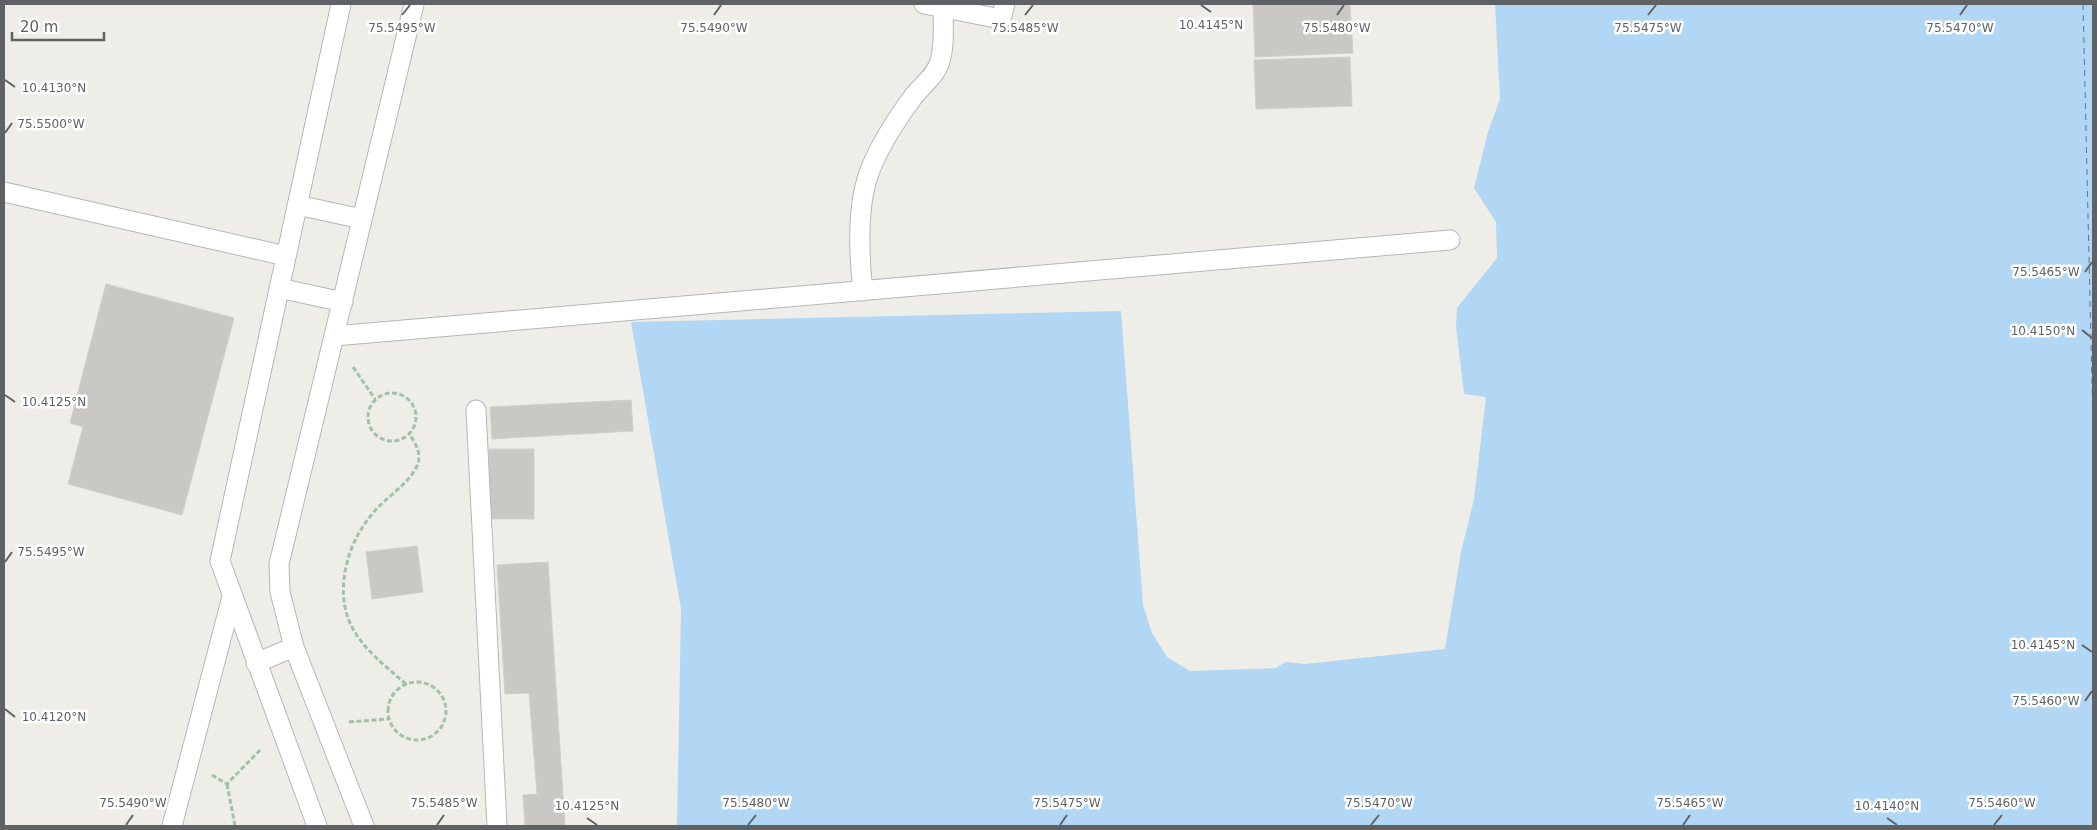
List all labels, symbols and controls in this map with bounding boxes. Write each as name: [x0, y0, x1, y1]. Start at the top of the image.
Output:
scale bar: [12, 10, 105, 42]
text: 20 m: [20, 18, 58, 36]
text: 10.4145°N: [1179, 18, 1243, 32]
text: 75.5495°W: [368, 21, 436, 35]
text: 75.5490°W: [680, 21, 748, 35]
text: 75.5485°W: [991, 21, 1059, 35]
text: 75.5480°W: [1303, 21, 1371, 35]
text: 75.5475°W: [1614, 21, 1682, 35]
text: 75.5470°W: [1926, 21, 1994, 35]
text: 10.4130°N: [22, 81, 86, 95]
text: 75.5500°W: [17, 117, 85, 131]
text: 75.5465°W: [2012, 265, 2080, 279]
text: 10.4150°N: [2011, 324, 2075, 338]
text: 10.4125°N: [22, 395, 86, 409]
text: 75.5495°W: [17, 545, 85, 559]
text: 10.4145°N: [2011, 638, 2075, 652]
text: 75.5460°W: [2012, 694, 2080, 708]
text: 10.4120°N: [22, 710, 86, 724]
text: 75.5490°W: [99, 796, 167, 810]
text: 75.5485°W: [410, 796, 478, 810]
text: 75.5480°W: [722, 796, 790, 810]
text: 75.5475°W: [1033, 796, 1101, 810]
text: 75.5470°W: [1345, 796, 1413, 810]
text: 75.5465°W: [1656, 796, 1724, 810]
text: 75.5460°W: [1968, 796, 2036, 810]
text: 10.4125°N: [555, 799, 619, 813]
text: 10.4140°N: [1855, 799, 1919, 813]

